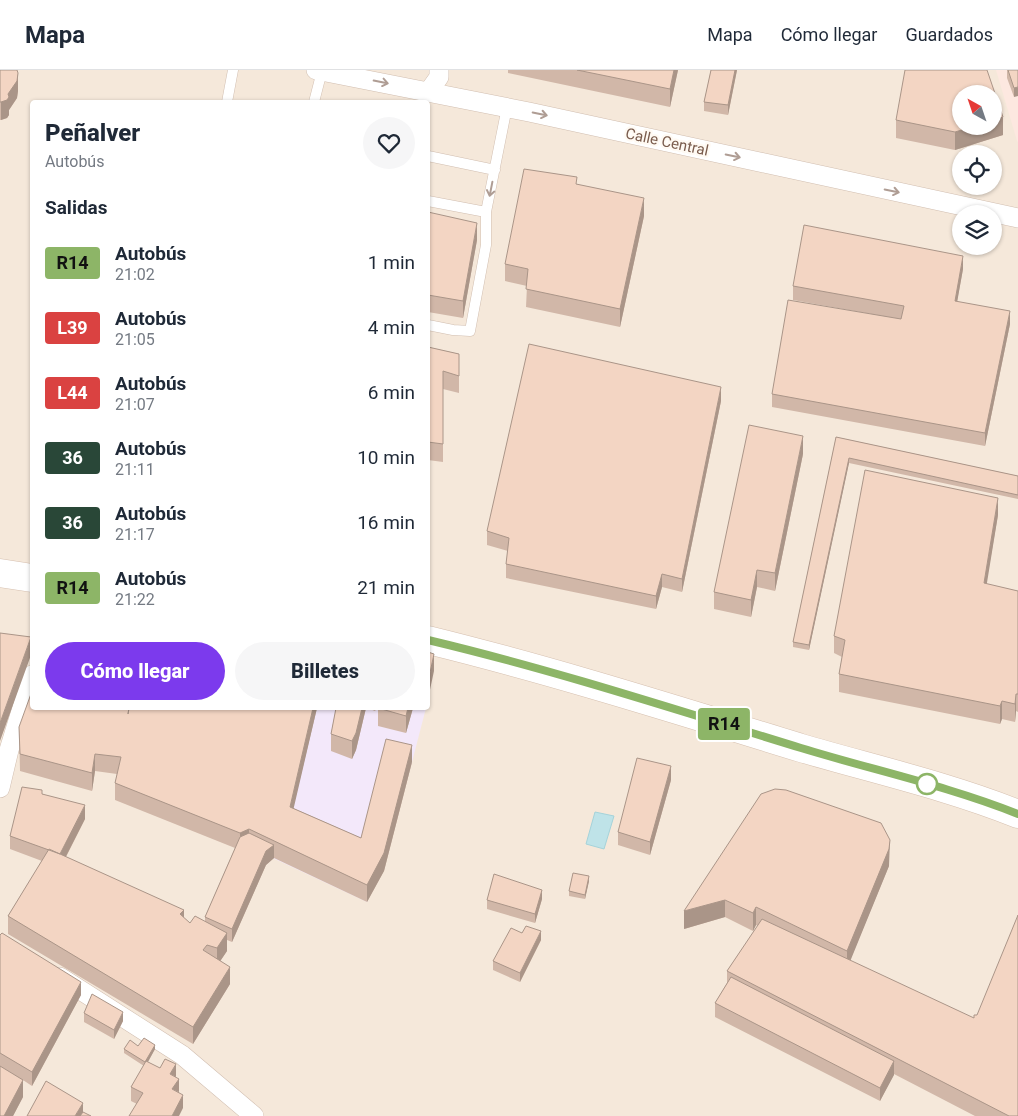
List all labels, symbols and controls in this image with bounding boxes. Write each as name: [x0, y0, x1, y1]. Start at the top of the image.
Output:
text: Mapa: [25, 21, 85, 49]
text: Mapa: [707, 24, 753, 45]
text: Cómo llegar: [781, 24, 877, 45]
text: Guardados: [905, 24, 993, 45]
one-way arrow: [373, 78, 389, 87]
north arrow: [952, 85, 1002, 135]
map controls: [952, 85, 1002, 255]
one-way arrow: [532, 110, 548, 119]
button: heart: [363, 117, 415, 169]
text: Peñalver: [45, 119, 140, 147]
street label: Calle Central: [624, 124, 710, 160]
button: locate: [952, 145, 1002, 195]
text: Autobús: [45, 152, 104, 171]
one-way arrow: [725, 152, 741, 161]
one-way arrow: [485, 181, 495, 197]
one-way arrow: [884, 186, 900, 196]
text: Salidas: [45, 196, 108, 219]
button: layers: [952, 205, 1002, 255]
text: Autobús: [115, 242, 186, 265]
text: 1 min: [368, 251, 415, 274]
text: R14: [56, 252, 89, 273]
text: 21:02: [115, 265, 155, 284]
text: Autobús: [115, 307, 186, 330]
text: 4 min: [368, 316, 415, 339]
text: L39: [57, 317, 88, 338]
text: 21:05: [115, 330, 155, 349]
text: Autobús: [115, 372, 186, 395]
text: 6 min: [368, 381, 415, 404]
text: L44: [57, 382, 88, 403]
text: 21:07: [115, 395, 155, 414]
text: Autobús: [115, 437, 186, 460]
text: 10 min: [357, 446, 415, 469]
text: 36: [62, 447, 83, 468]
text: 21:11: [115, 460, 155, 479]
text: Autobús: [115, 502, 186, 525]
text: 16 min: [357, 511, 415, 534]
text: 36: [62, 512, 83, 533]
text: 21:17: [115, 525, 155, 544]
text: Autobús: [115, 567, 186, 590]
text: 21 min: [357, 576, 415, 599]
text: R14: [56, 577, 89, 598]
text: 21:22: [115, 590, 155, 609]
button: Cómo llegar: [45, 642, 225, 700]
button: Billetes: [235, 642, 415, 700]
line badge: R14: [695, 708, 753, 740]
text: R14: [708, 713, 740, 734]
unlabelled marker: [916, 773, 938, 795]

